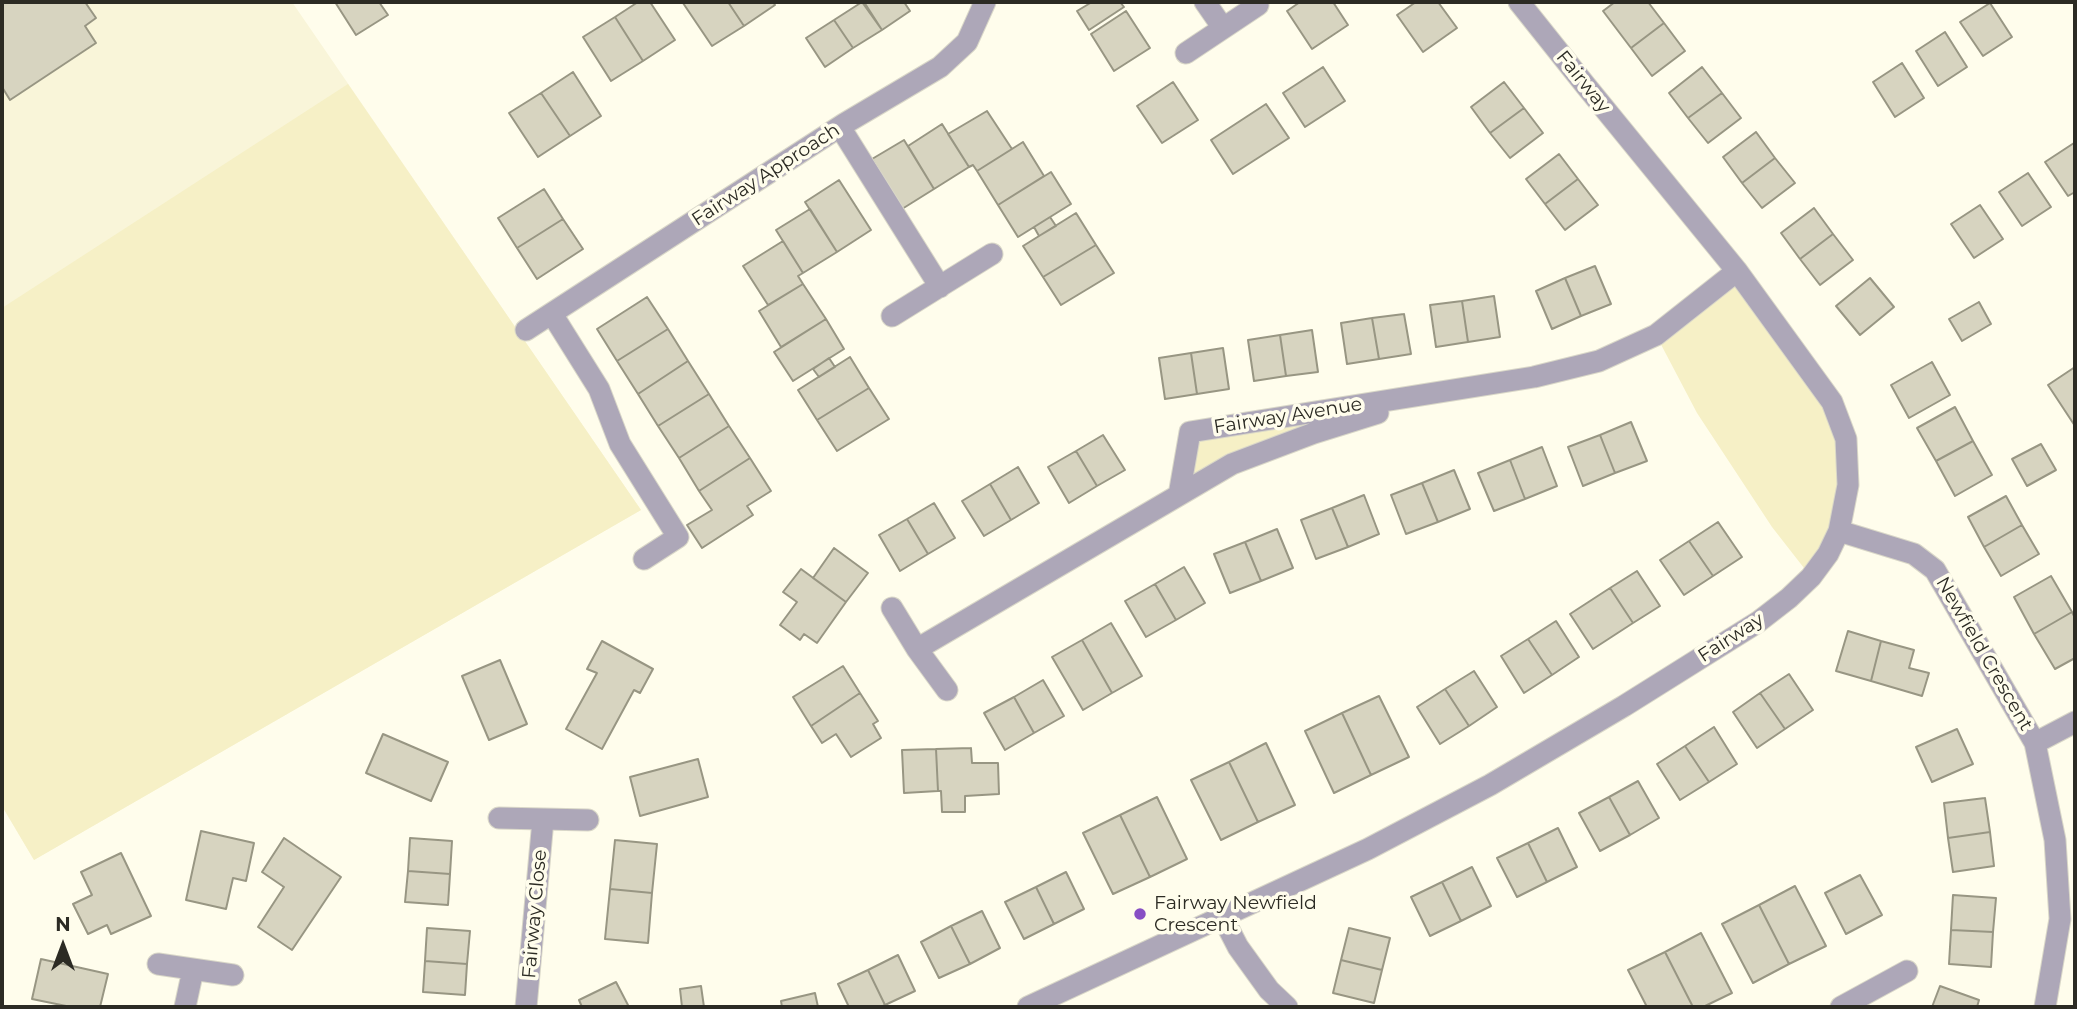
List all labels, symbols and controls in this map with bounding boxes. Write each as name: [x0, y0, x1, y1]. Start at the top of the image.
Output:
street label: Fairway: [1551, 46, 1615, 118]
street label: Fairway Approach: [688, 119, 844, 231]
street label: Fairway Avenue: [1212, 393, 1364, 439]
street label: Newfield Crescent: [1931, 573, 2037, 735]
street label: Fairway: [1694, 608, 1768, 668]
street label: Fairway Close: [518, 848, 552, 980]
place label: Fairway Newfield Crescent: [1154, 892, 1317, 936]
marker: Fairway Newfield Crescent: [1132, 906, 1148, 922]
north arrow: [28, 911, 98, 981]
text: N: [55, 913, 71, 936]

